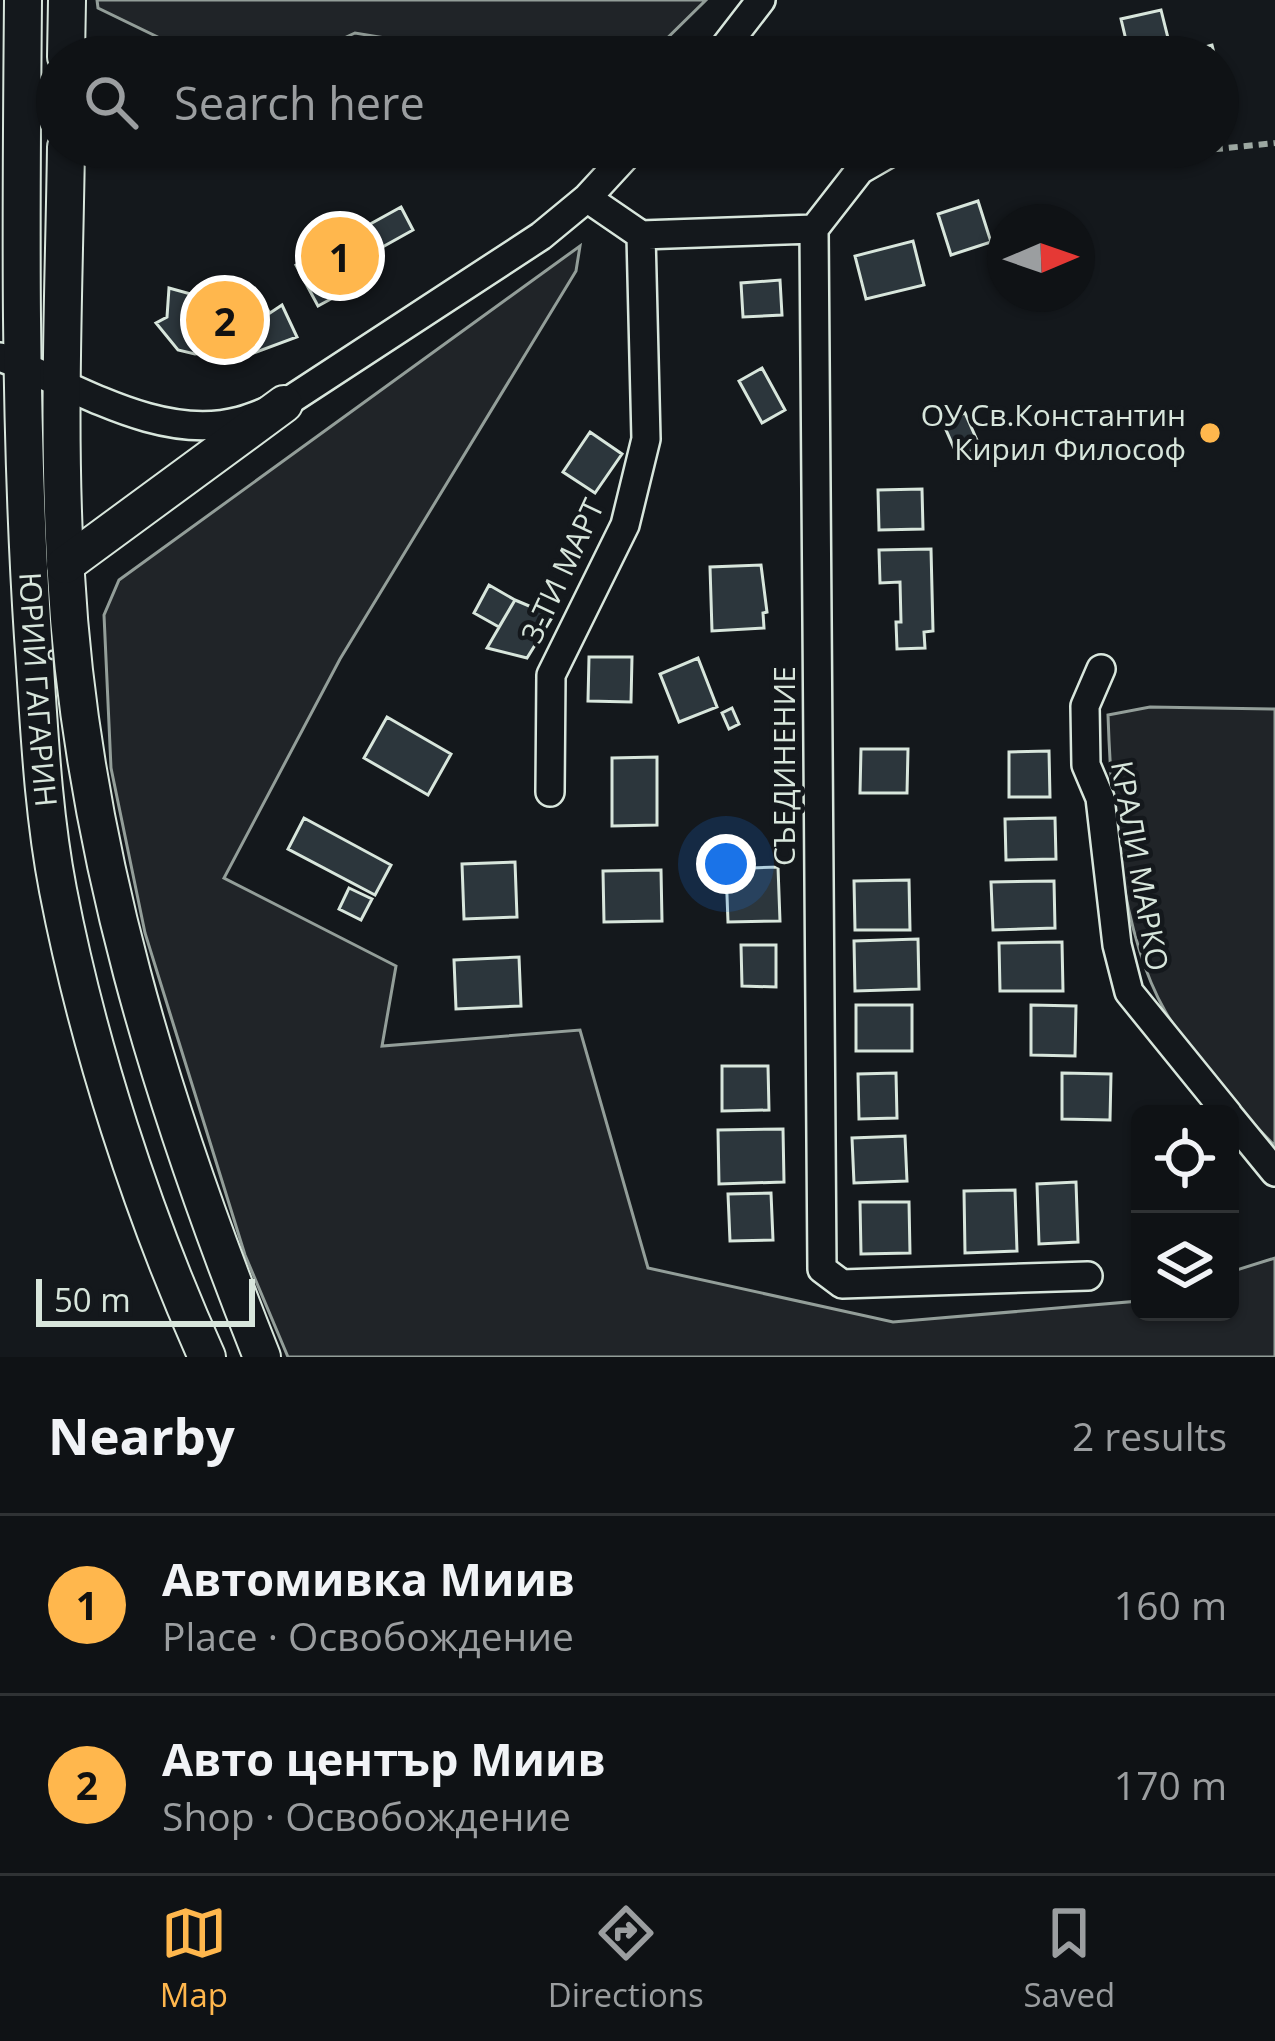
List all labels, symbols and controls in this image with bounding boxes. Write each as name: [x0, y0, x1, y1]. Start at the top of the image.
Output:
search box: [36, 36, 1239, 168]
icon: search: [78, 69, 144, 135]
text: Search here: [174, 72, 425, 133]
north arrow: [987, 204, 1095, 312]
pin: 1: [301, 211, 379, 301]
pin: 2: [186, 275, 264, 365]
place label: ОУ Св.Константин Кирил Философ: [921, 394, 1186, 469]
marker: ОУ Св.Константин Кирил Философ: [1197, 420, 1223, 446]
street label: 3-ТИ МАРТ: [510, 491, 613, 649]
street label: ЮРИЙ ГАГАРИН: [10, 571, 68, 809]
street label: СЪЕДИНЕНИЕ: [763, 666, 804, 866]
street label: КРАЛИ МАРКО: [1102, 757, 1179, 974]
your location: [696, 834, 756, 894]
map controls: [1131, 1105, 1239, 1321]
button: locate: [1131, 1105, 1239, 1213]
button: layers: [1131, 1213, 1239, 1321]
scale bar: [36, 1273, 255, 1326]
text: 50 m: [54, 1277, 131, 1322]
text: Nearby: [48, 1400, 235, 1470]
text: 2 results: [1072, 1409, 1227, 1462]
text: Автомивка Миив: [162, 1548, 575, 1609]
text: 1: [76, 1578, 98, 1631]
text: 160 m: [1114, 1578, 1227, 1631]
text: Place · Освобождение: [162, 1609, 574, 1662]
text: Авто център Миив: [162, 1728, 606, 1789]
text: 2: [76, 1758, 98, 1811]
text: 170 m: [1114, 1758, 1227, 1811]
text: Shop · Освобождение: [162, 1789, 571, 1842]
tab: Map: [160, 1900, 228, 2017]
tab: Directions: [548, 1900, 704, 2017]
tab: Saved: [1023, 1900, 1115, 2017]

